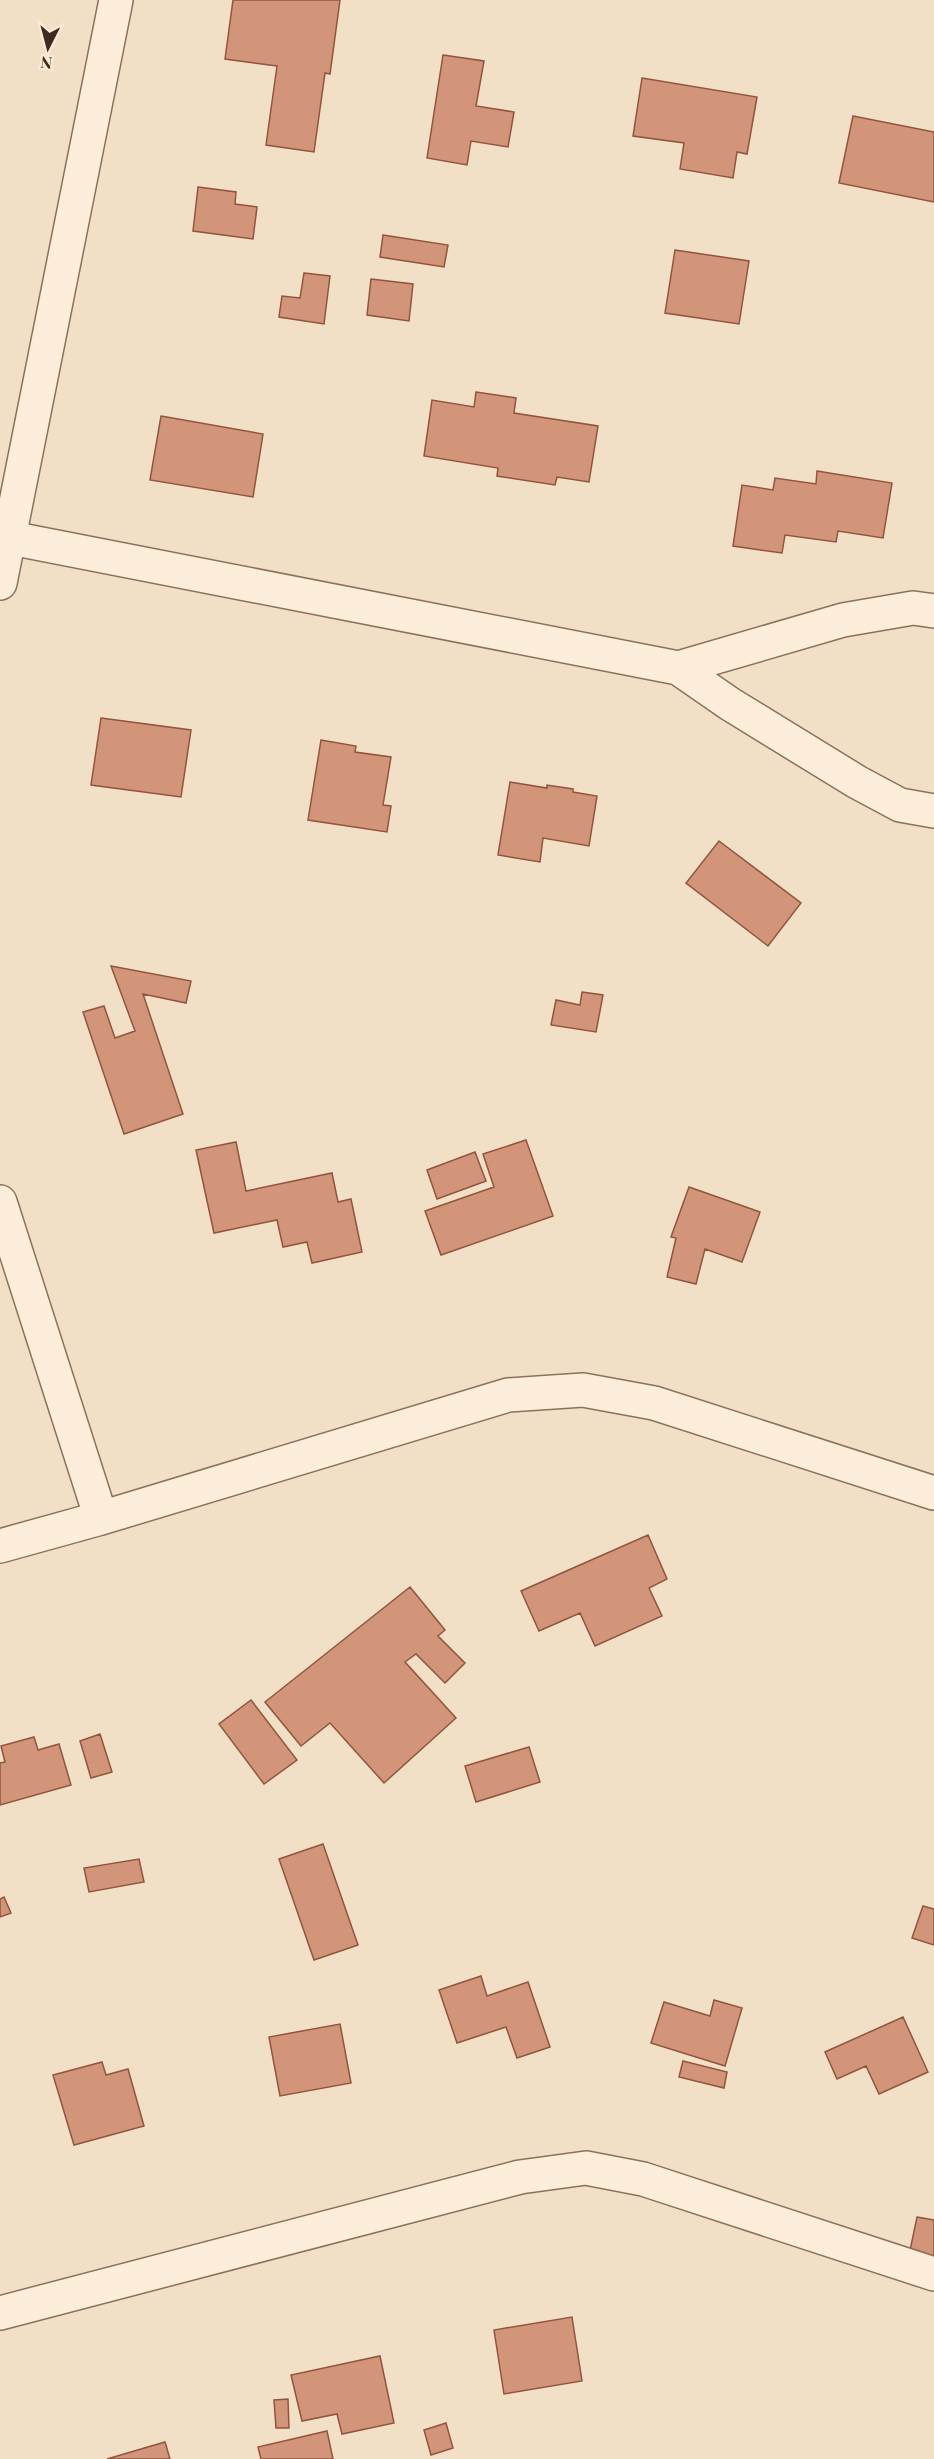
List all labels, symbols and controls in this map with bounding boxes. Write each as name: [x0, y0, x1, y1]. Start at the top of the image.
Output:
north arrow: [18, 18, 78, 78]
text: N: [39, 52, 53, 74]

